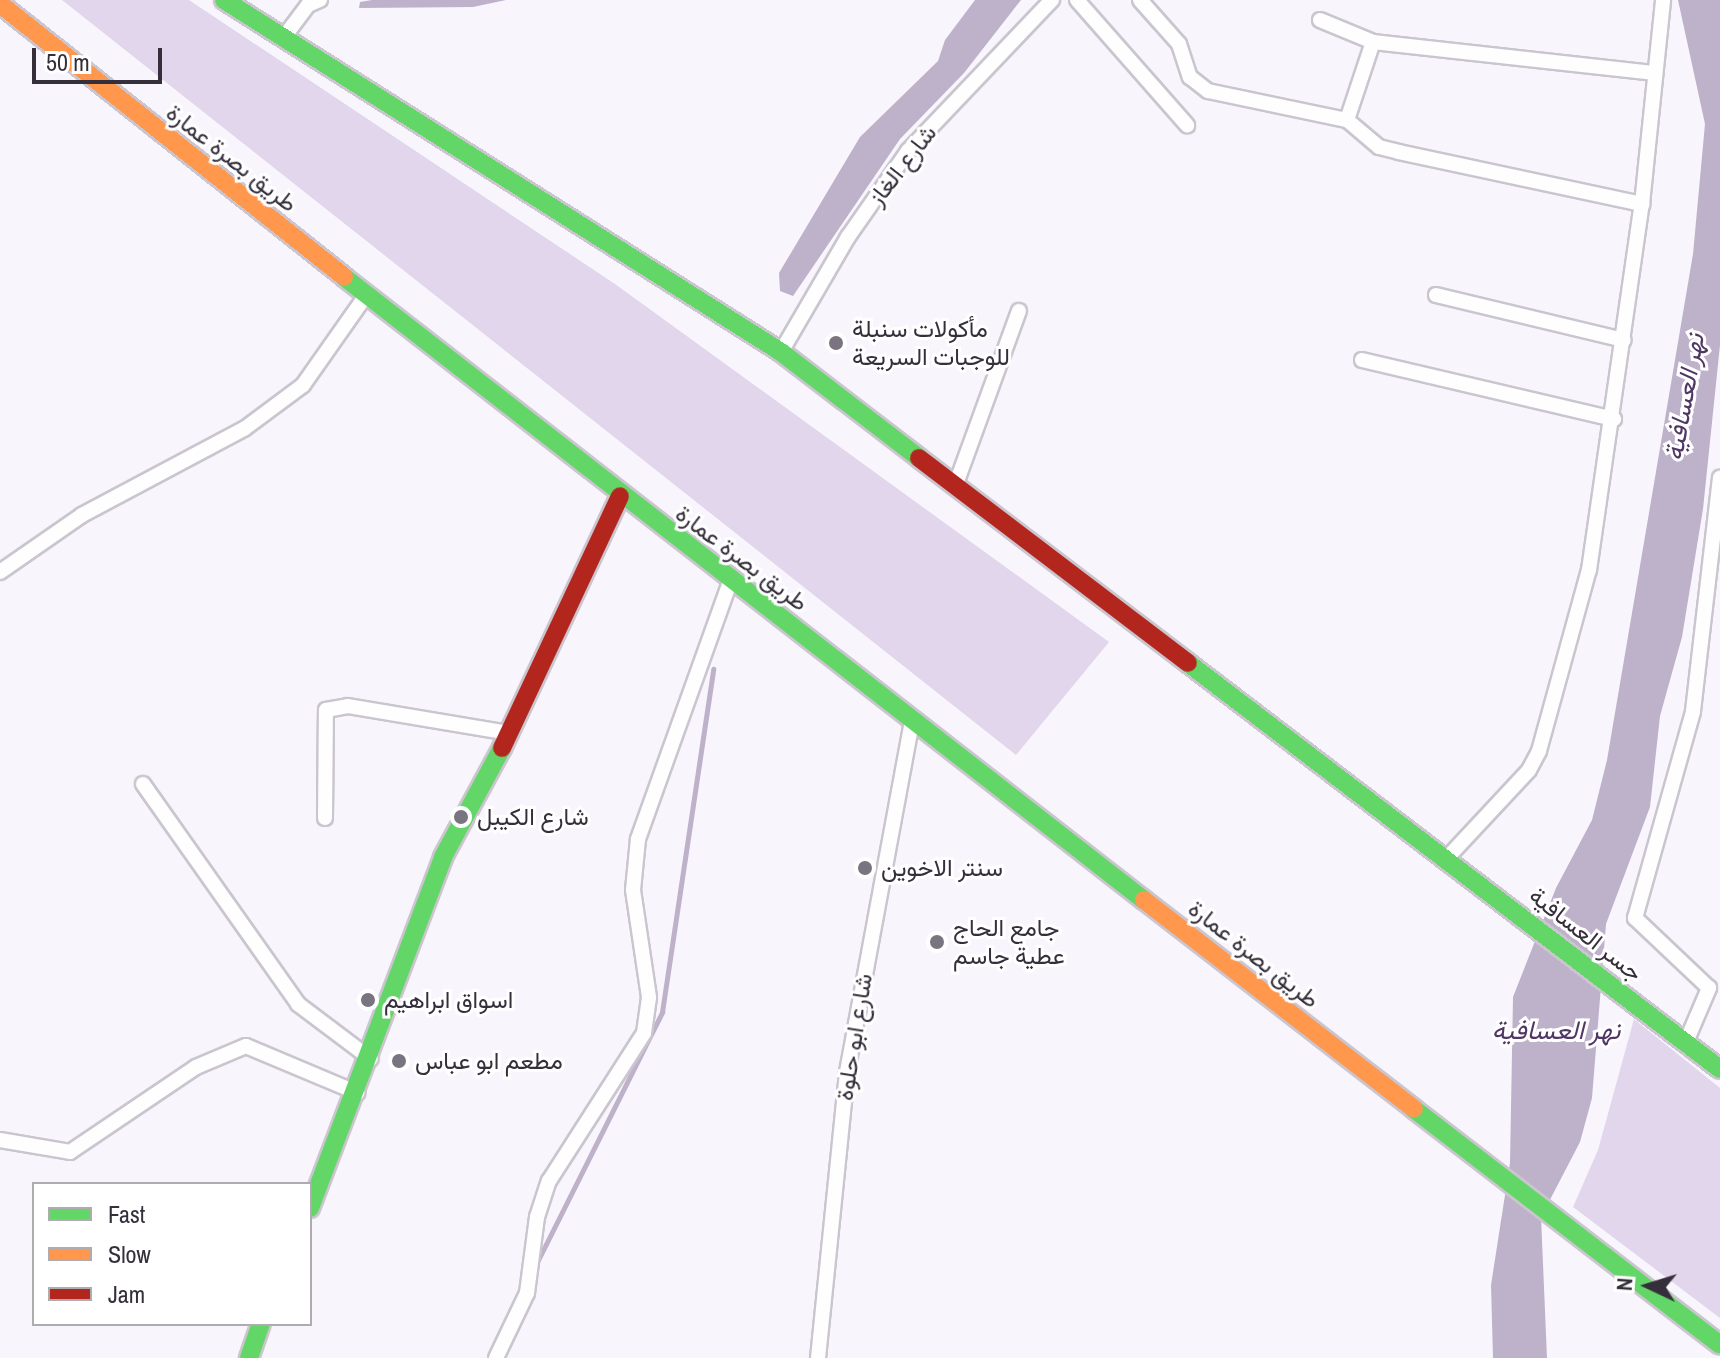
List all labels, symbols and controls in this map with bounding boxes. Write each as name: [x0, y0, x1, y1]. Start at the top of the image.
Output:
scale bar: [36, 32, 166, 82]
text: 50 m: [46, 46, 90, 78]
street label: طريق بصرة عمارة: [161, 98, 303, 218]
street label: شارع الغاز: [862, 119, 942, 211]
place label: مأكولات سنبلة للوجبات السريعة: [852, 315, 1010, 371]
water label: نهر العسافية: [1657, 331, 1711, 463]
marker: مأكولات سنبلة للوجبات السريعة: [827, 334, 845, 352]
street label: طريق بصرة عمارة: [670, 499, 814, 617]
place label: شارع الكيبل: [477, 803, 589, 831]
marker: شارع الكيبل: [452, 808, 470, 826]
place label: سنتر الاخوين: [881, 854, 1003, 882]
marker: سنتر الاخوين: [856, 859, 874, 877]
street label: جسر العسافية: [1524, 881, 1648, 987]
street label: طريق بصرة عمارة: [1183, 894, 1325, 1014]
place label: جامع الحاج عطية جاسم: [953, 914, 1065, 970]
marker: جامع الحاج عطية جاسم: [928, 933, 946, 951]
street label: شارع ابو حلوة: [830, 971, 878, 1103]
place label: اسواق ابراهيم: [384, 986, 513, 1014]
marker: اسواق ابراهيم: [359, 991, 377, 1009]
water label: نهر العسافية: [1492, 1014, 1620, 1046]
place label: مطعم ابو عباس: [415, 1047, 563, 1075]
marker: مطعم ابو عباس: [390, 1052, 408, 1070]
legend: [32, 1182, 312, 1326]
text: Fast: [108, 1198, 145, 1230]
text: Slow: [108, 1238, 151, 1270]
north arrow: [1608, 1246, 1688, 1326]
text: N: [1609, 1277, 1639, 1292]
text: Jam: [108, 1278, 145, 1310]

